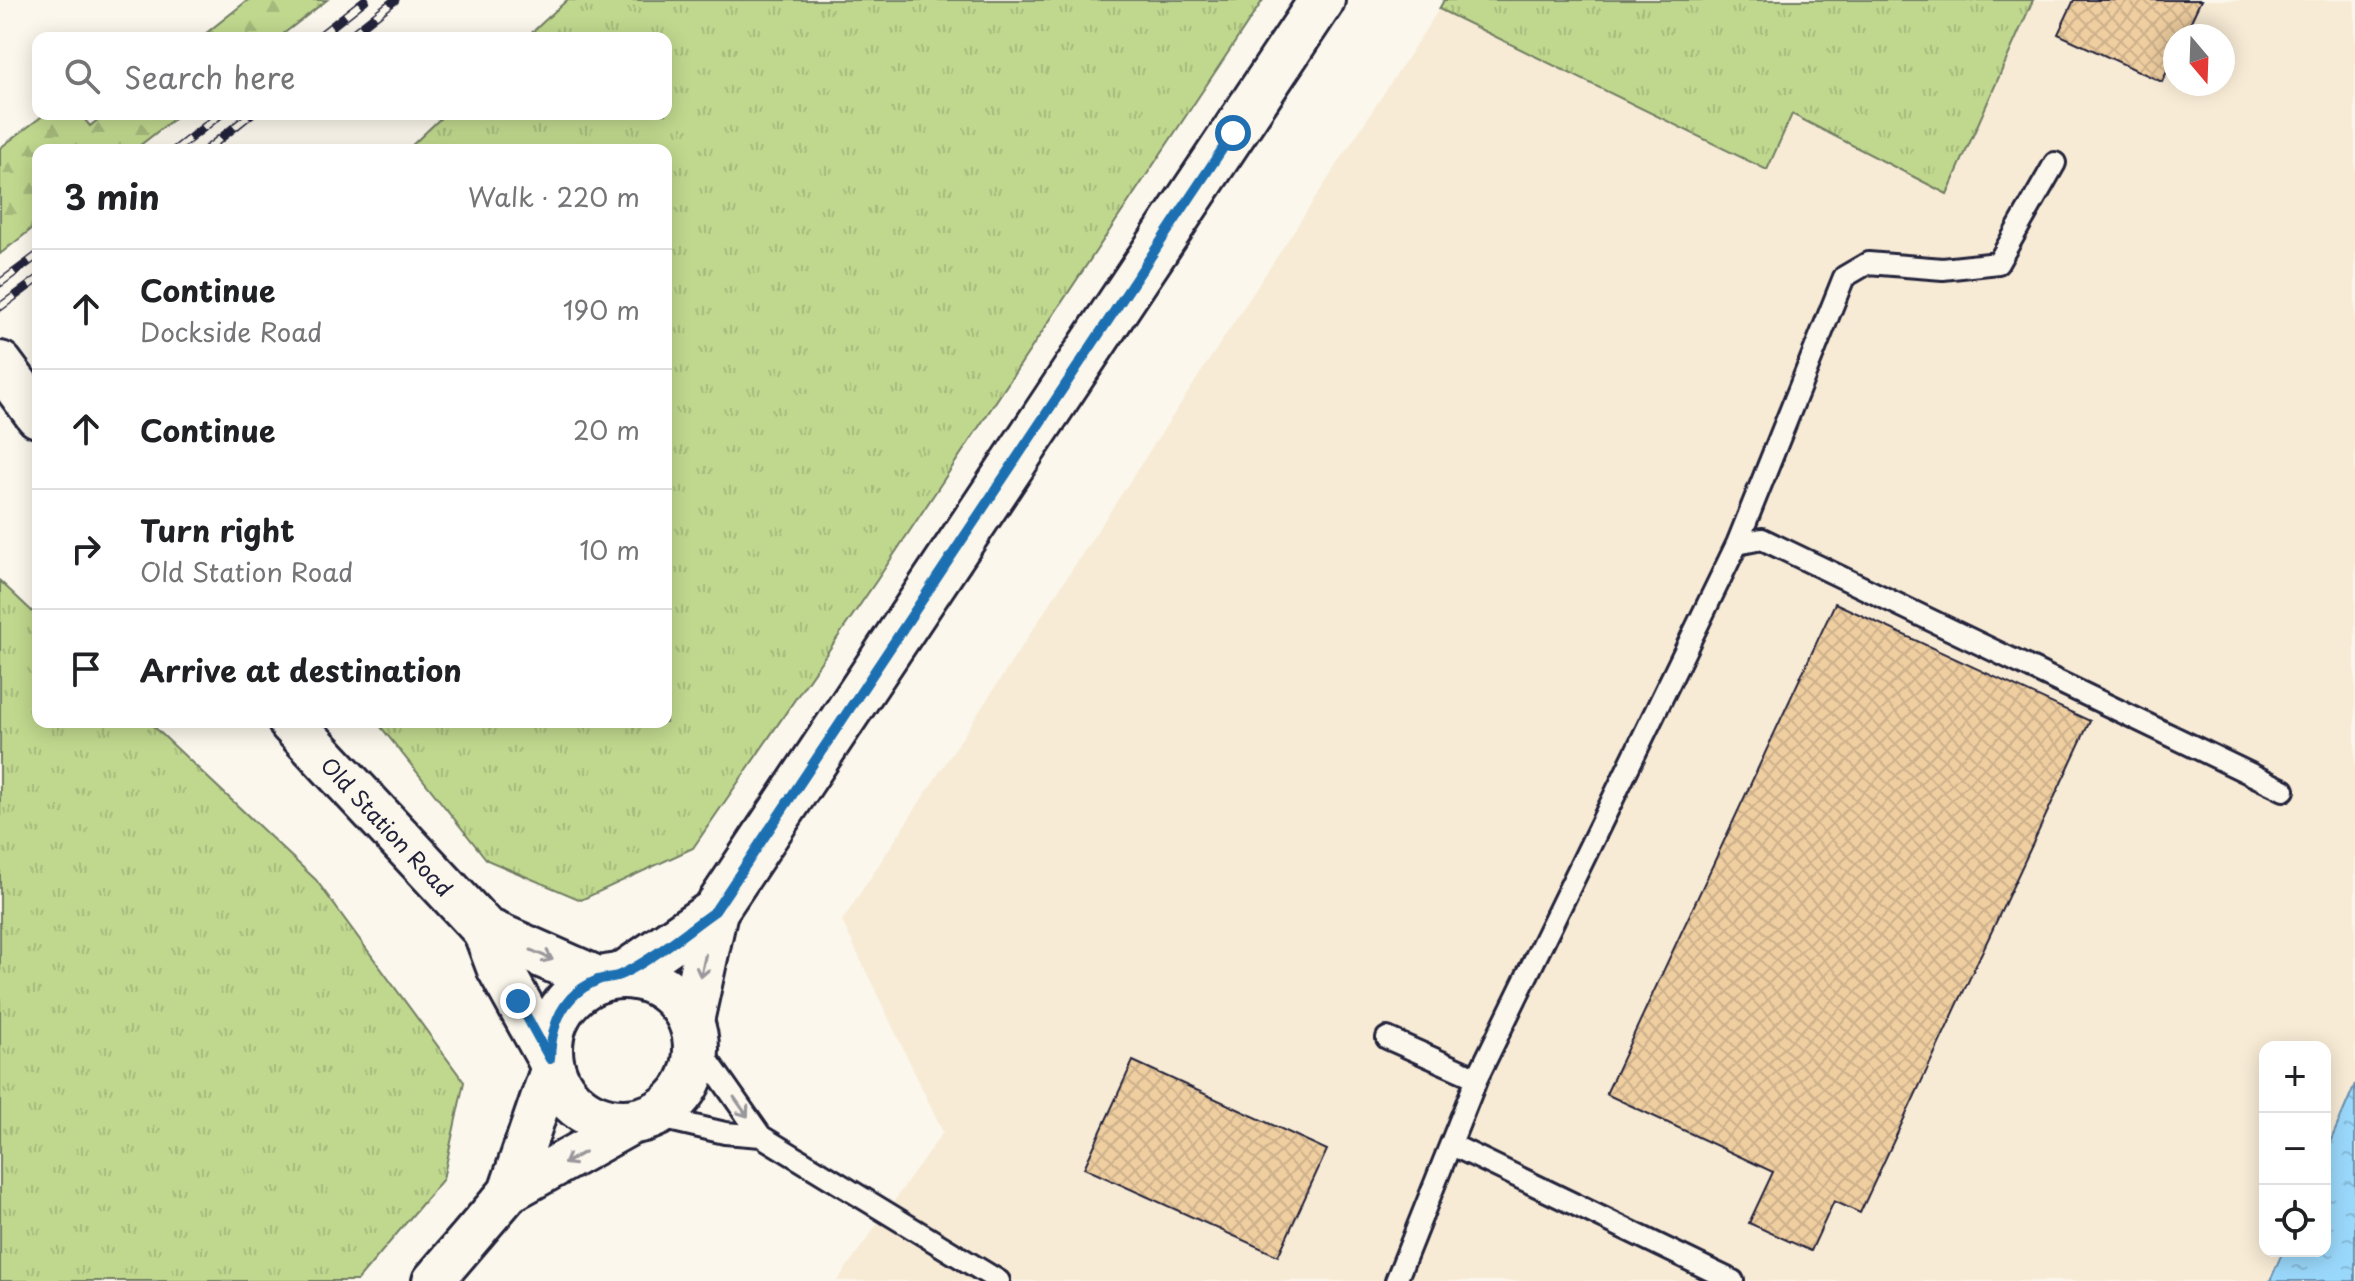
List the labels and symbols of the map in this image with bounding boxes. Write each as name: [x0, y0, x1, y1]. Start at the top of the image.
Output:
north arrow: [2163, 24, 2235, 96]
route start: [1215, 115, 1251, 151]
street label: Old Station Road: [314, 749, 462, 903]
one-way arrow: [529, 948, 554, 963]
one-way arrow: [695, 953, 710, 979]
route end: [500, 983, 536, 1019]
one-way arrow: [733, 1096, 749, 1118]
one-way arrow: [563, 1150, 586, 1166]

